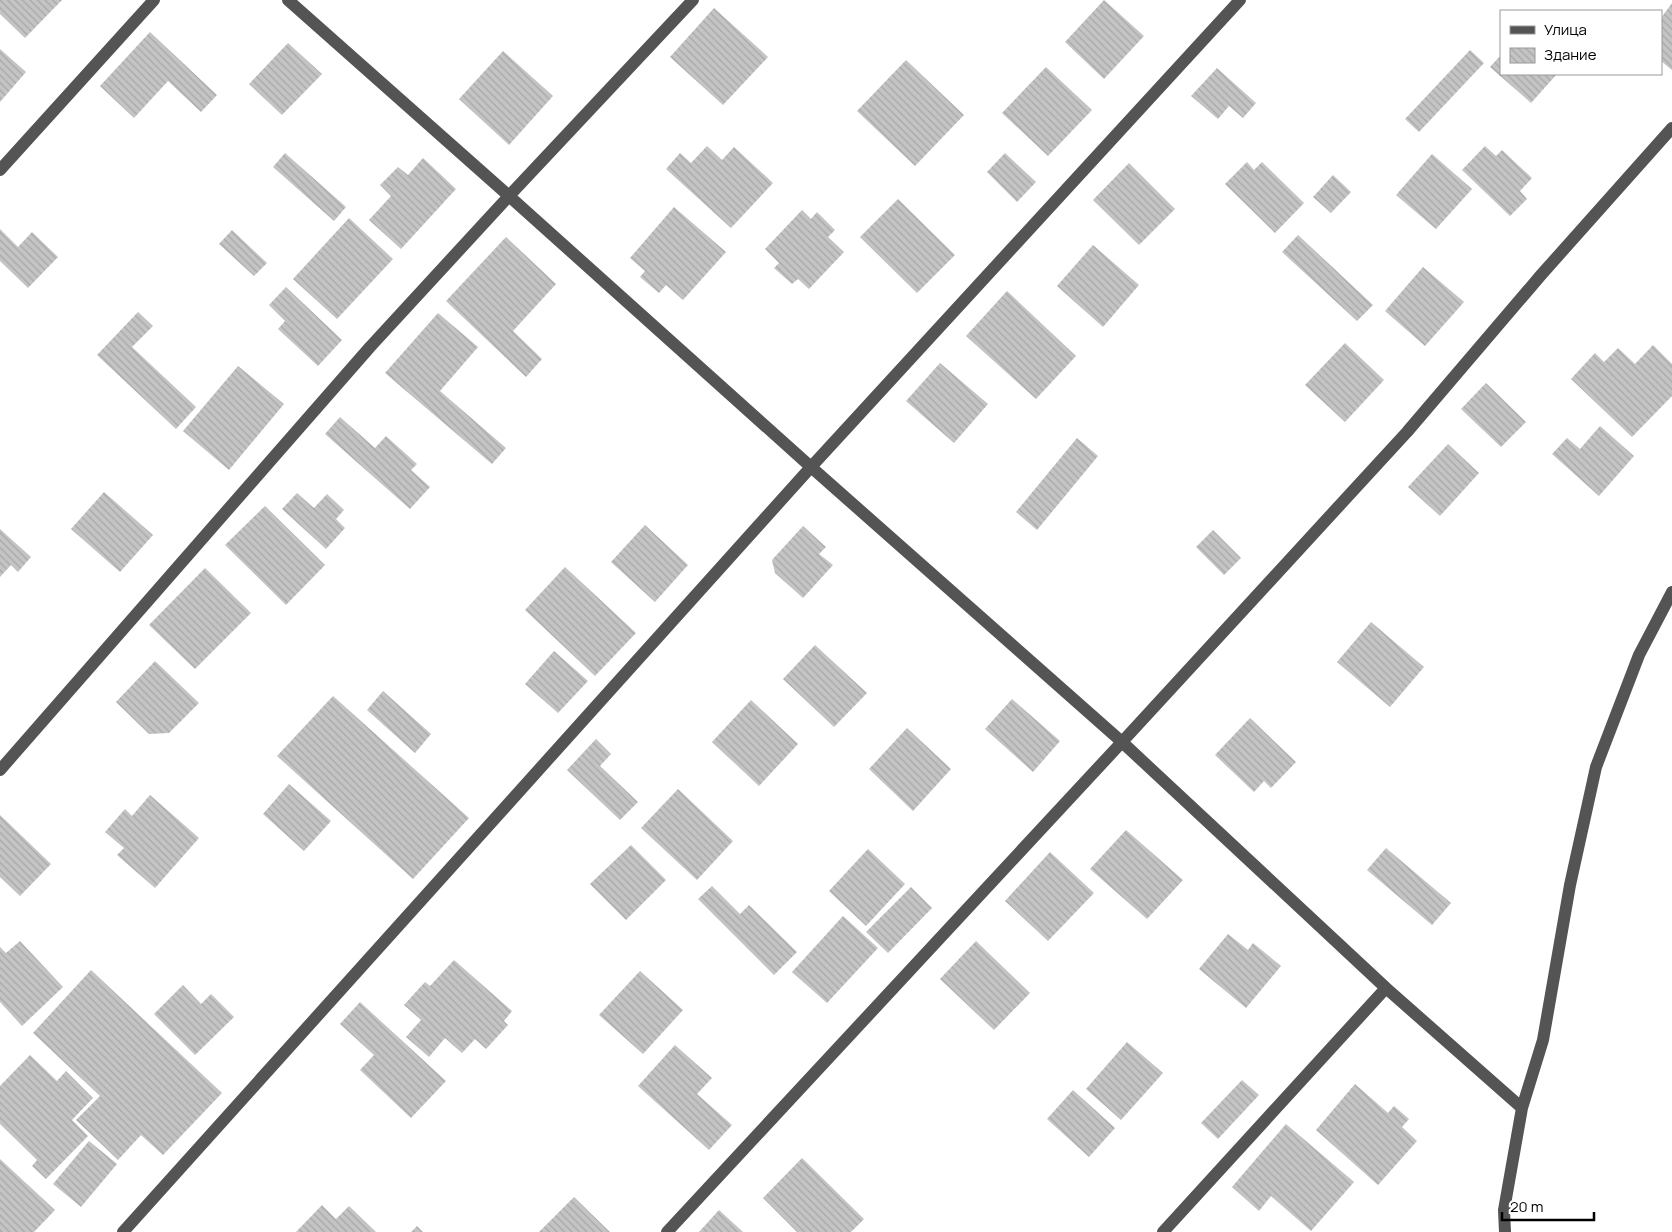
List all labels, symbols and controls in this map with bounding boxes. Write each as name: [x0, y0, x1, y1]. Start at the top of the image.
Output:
legend: [1500, 10, 1662, 75]
text: Улица: [1544, 19, 1587, 40]
text: Здание: [1544, 44, 1597, 65]
scale bar: [1502, 1190, 1594, 1222]
text: 20 m: [1510, 1196, 1543, 1217]

